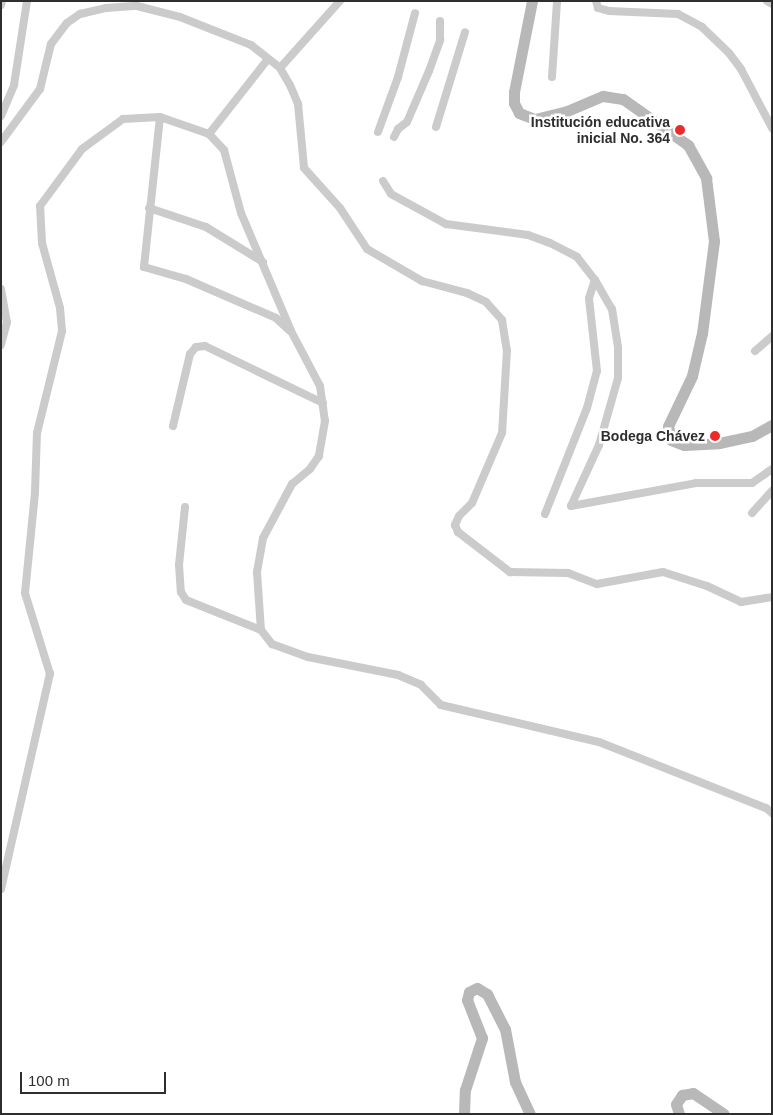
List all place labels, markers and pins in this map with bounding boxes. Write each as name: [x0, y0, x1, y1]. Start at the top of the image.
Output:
place label: Institución educativa inicial No. 364: [531, 114, 670, 146]
marker: Institución educativa inicial No. 364: [674, 124, 686, 136]
place label: Bodega Chávez: [601, 428, 705, 444]
marker: Bodega Chávez: [709, 430, 721, 442]

